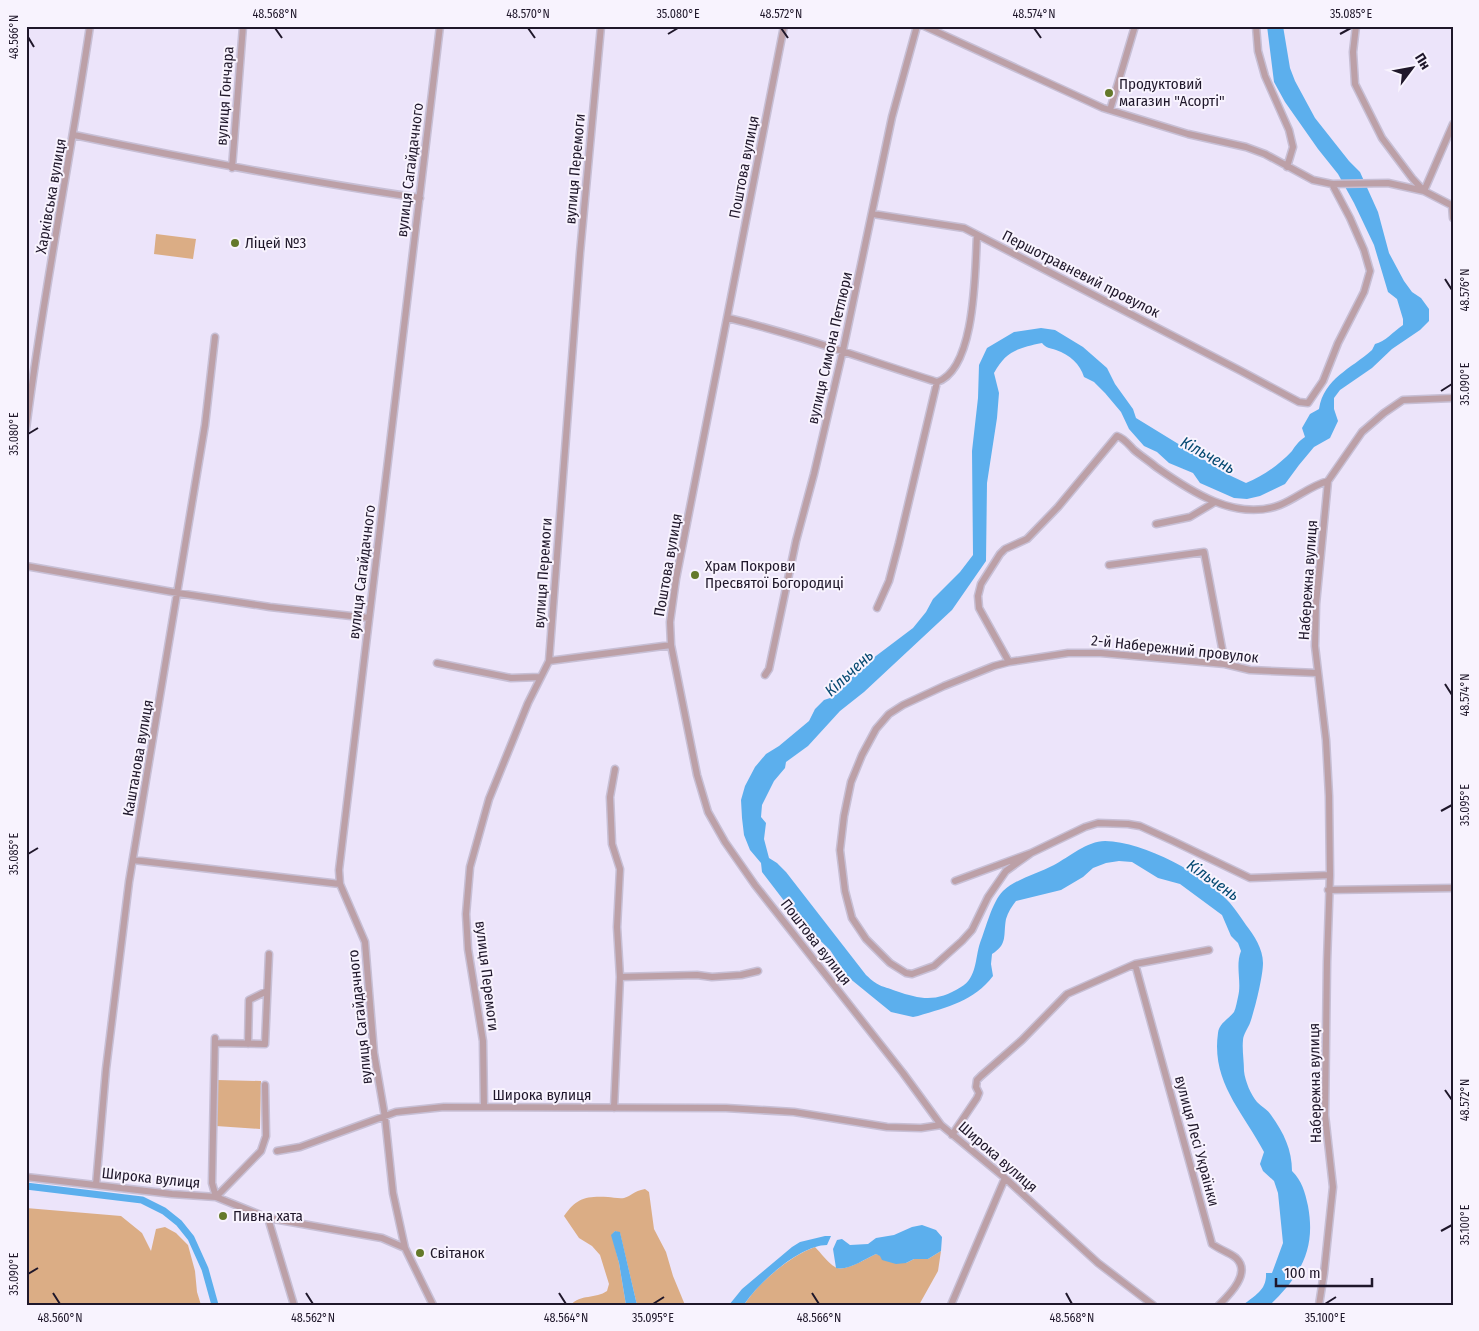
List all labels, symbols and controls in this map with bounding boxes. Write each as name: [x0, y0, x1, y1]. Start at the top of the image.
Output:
text: 48.568°N: [253, 7, 297, 21]
text: 48.570°N: [506, 7, 550, 21]
text: 35.080°E: [656, 7, 700, 21]
text: 48.572°N: [760, 7, 802, 21]
text: 48.574°N: [1013, 7, 1055, 21]
text: 35.085°E: [1330, 7, 1372, 21]
text: 48.566°N: [7, 15, 21, 59]
north arrow: [1386, 42, 1436, 92]
street label: вулиця Гончара: [213, 46, 237, 146]
text: Пн: [1411, 50, 1434, 73]
place label: Продуктовий магазин "Асорті": [1119, 75, 1225, 110]
marker: Продуктовий магазин "Асорті": [1103, 87, 1115, 99]
street label: вулиця Сагайдачного: [393, 102, 427, 238]
street label: вулиця Перемоги: [561, 113, 589, 225]
street label: Поштова вулиця: [725, 114, 763, 220]
street label: Харківська вулиця: [32, 137, 70, 255]
street label: Першотравневий провулок: [999, 226, 1163, 322]
place label: Ліцей №3: [245, 234, 306, 252]
marker: Ліцей №3: [229, 237, 241, 249]
text: 48.576°N: [1458, 268, 1472, 312]
street label: вулиця Симона Петлюри: [804, 270, 856, 426]
text: 35.090°E: [1458, 362, 1472, 405]
text: 35.080°E: [7, 412, 21, 456]
water label: Кільчень: [1177, 432, 1239, 478]
street label: вулиця Сагайдачного: [345, 504, 379, 640]
street label: Поштова вулиця: [650, 512, 686, 618]
street label: вулиця Перемоги: [530, 517, 556, 629]
street label: Набережна вулиця: [1295, 519, 1321, 641]
place label: Храм Покрови Пресвятої Богородиці: [705, 557, 844, 592]
marker: Храм Покрови Пресвятої Богородиці: [689, 569, 701, 581]
street label: 2-й Набережний провулок: [1090, 631, 1260, 667]
water label: Кільчень: [821, 646, 877, 700]
text: 48.574°N: [1458, 674, 1472, 716]
street label: Каштанова вулиця: [119, 698, 157, 818]
text: 35.095°E: [1458, 784, 1472, 826]
text: 35.085°E: [7, 833, 21, 875]
water label: Кільчень: [1183, 855, 1243, 905]
street label: Поштова вулиця: [777, 895, 855, 989]
street label: вулиця Перемоги: [471, 920, 503, 1032]
street label: вулиця Сагайдачного: [344, 949, 376, 1085]
street label: Набережна вулиця: [1305, 1023, 1325, 1143]
street label: вулиця Лесі Українки: [1171, 1074, 1223, 1208]
text: 48.572°N: [1458, 1079, 1472, 1121]
street label: Широка вулиця: [493, 1086, 591, 1104]
street label: Широка вулиця: [955, 1118, 1041, 1196]
street label: Широка вулиця: [101, 1164, 201, 1192]
text: 35.100°E: [1458, 1204, 1472, 1245]
place label: Пивна хата: [233, 1207, 303, 1225]
marker: Пивна хата: [217, 1210, 229, 1222]
place label: Світанок: [430, 1244, 485, 1262]
marker: Світанок: [414, 1247, 426, 1259]
text: 35.090°E: [7, 1252, 21, 1295]
scale bar: [1276, 1256, 1373, 1288]
text: 100 m: [1284, 1264, 1321, 1282]
text: 48.560°N: [37, 1311, 83, 1325]
text: 48.562°N: [291, 1311, 335, 1325]
text: 48.564°N: [544, 1311, 588, 1325]
text: 35.095°E: [632, 1311, 674, 1325]
text: 48.566°N: [797, 1311, 841, 1325]
text: 48.568°N: [1050, 1311, 1094, 1325]
text: 35.100°E: [1305, 1311, 1346, 1325]

